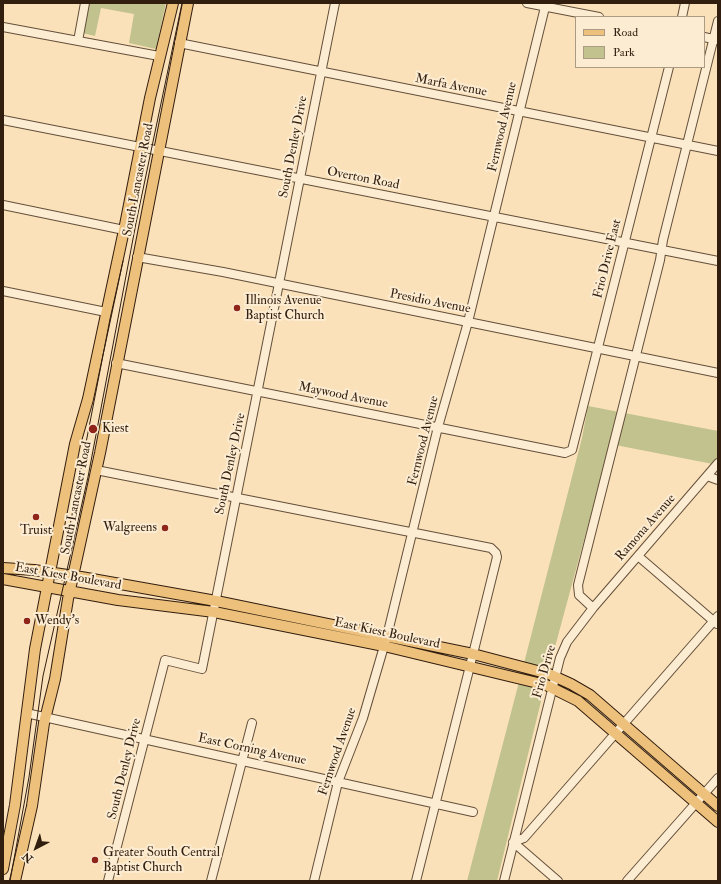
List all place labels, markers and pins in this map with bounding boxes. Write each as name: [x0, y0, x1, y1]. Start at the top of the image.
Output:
place label: Illinois Avenue Baptist Church: [245, 293, 324, 324]
marker: Illinois Avenue Baptist Church: [232, 303, 242, 313]
place label: Kiest: [102, 421, 129, 437]
marker: Kiest: [87, 423, 99, 435]
marker: Truist: [31, 512, 41, 522]
place label: Walgreens: [103, 520, 157, 536]
place label: Truist: [20, 523, 52, 539]
marker: Walgreens: [160, 523, 170, 533]
place label: Wendy's: [35, 613, 79, 629]
marker: Wendy's: [22, 616, 32, 626]
place label: Greater South Central Baptist Church: [103, 845, 220, 876]
marker: Greater South Central Baptist Church: [90, 855, 100, 865]

